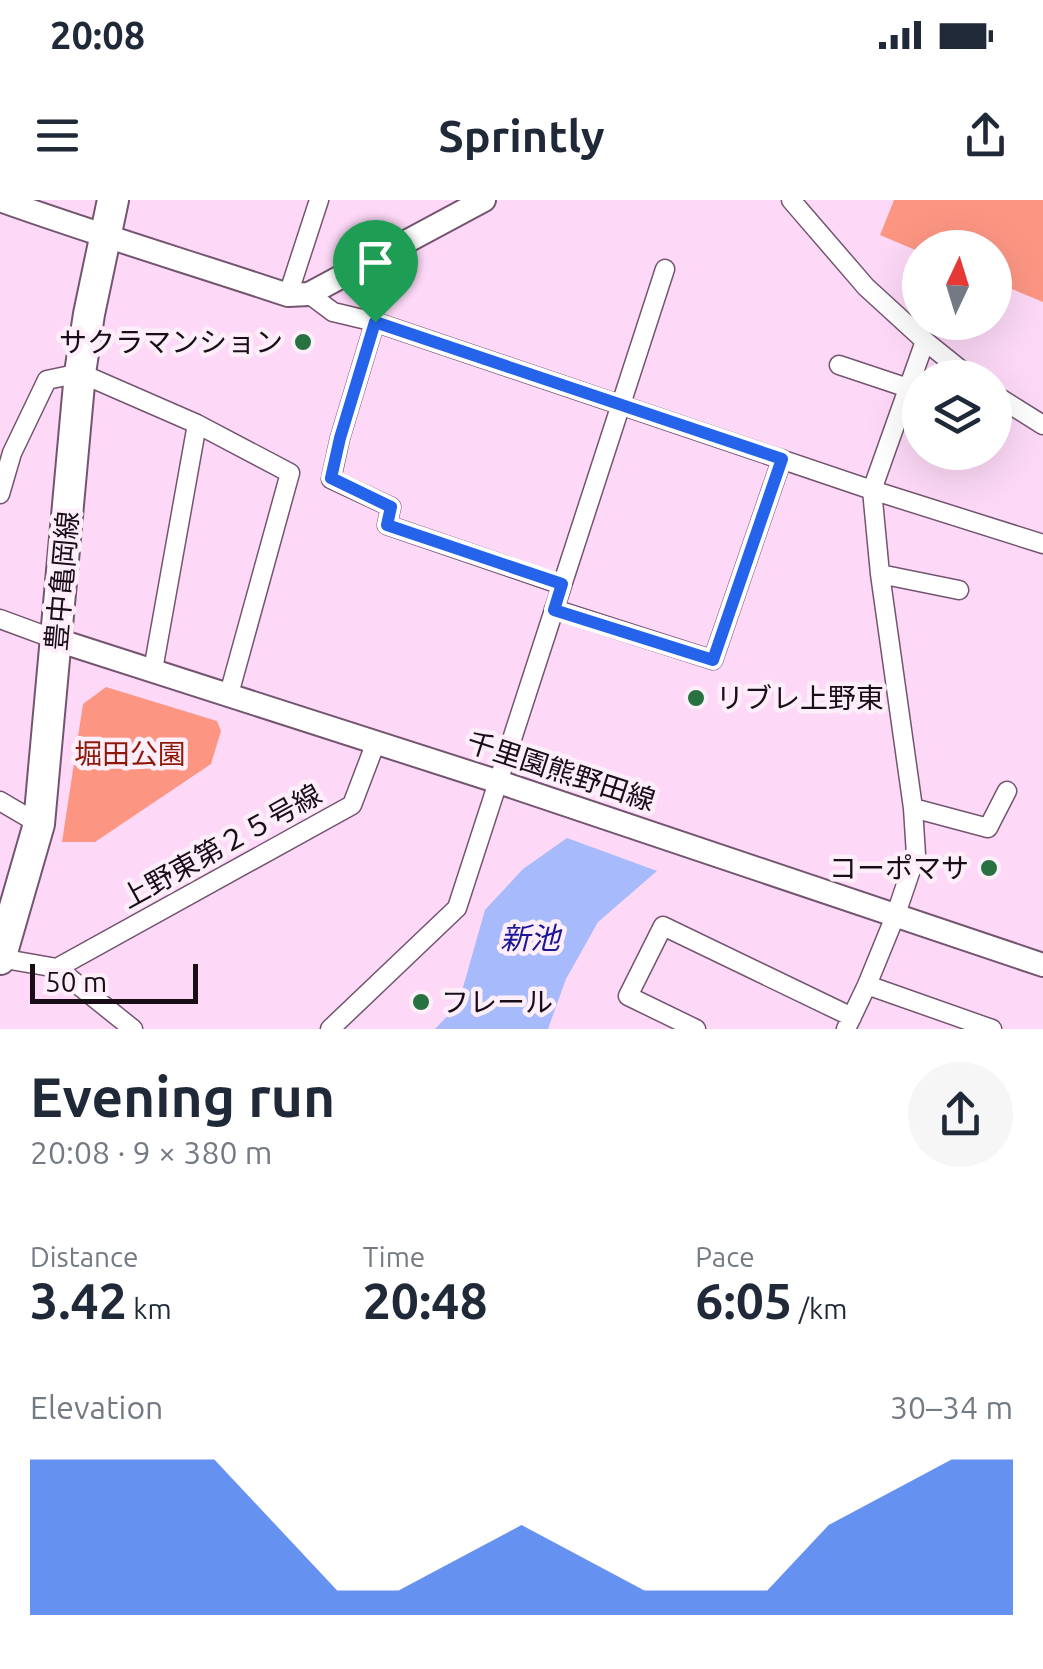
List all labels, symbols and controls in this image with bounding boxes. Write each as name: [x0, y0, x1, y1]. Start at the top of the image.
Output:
text: 20:08: [50, 14, 145, 56]
icon: menu: [30, 108, 85, 163]
icon: share: [958, 108, 1013, 163]
text: Sprintly: [438, 110, 605, 161]
pin: [333, 220, 418, 323]
north arrow: [902, 230, 1012, 340]
map controls: [902, 230, 1012, 470]
icon: arrive: [348, 235, 403, 290]
place label: サクラマンション: [59, 326, 283, 357]
marker: サクラマンション: [292, 331, 314, 353]
button: layers: [902, 360, 1012, 470]
street label: 豊中亀岡線: [40, 510, 83, 652]
place label: リブレ上野東: [716, 682, 884, 713]
marker: リブレ上野東: [685, 687, 707, 709]
street label: 千里園熊野田線: [463, 725, 659, 816]
park label: 堀田公園: [74, 738, 186, 769]
street label: 上野東第２５号線: [115, 778, 326, 913]
place label: コーポマサ: [829, 852, 969, 883]
marker: コーポマサ: [978, 857, 1000, 879]
water label: 新池: [500, 921, 563, 955]
scale bar: [30, 959, 198, 1004]
text: 50 m: [45, 966, 107, 997]
place label: フレール: [441, 986, 553, 1017]
marker: フレール: [410, 991, 432, 1013]
button: share: [908, 1062, 1013, 1167]
text: Evening run: [30, 1066, 335, 1127]
text: 20:08 · 9 × 380 m: [30, 1134, 272, 1170]
text: Distance: [30, 1241, 138, 1272]
text: Time: [363, 1241, 425, 1272]
text: Pace: [695, 1241, 755, 1272]
text: 3.42: [30, 1272, 127, 1328]
text: 20:48: [363, 1272, 488, 1328]
text: 6:05: [695, 1272, 792, 1328]
text: km: [127, 1293, 172, 1324]
text: /km: [792, 1293, 847, 1324]
text: Elevation: [30, 1389, 163, 1425]
text: 30–34 m: [890, 1389, 1013, 1425]

